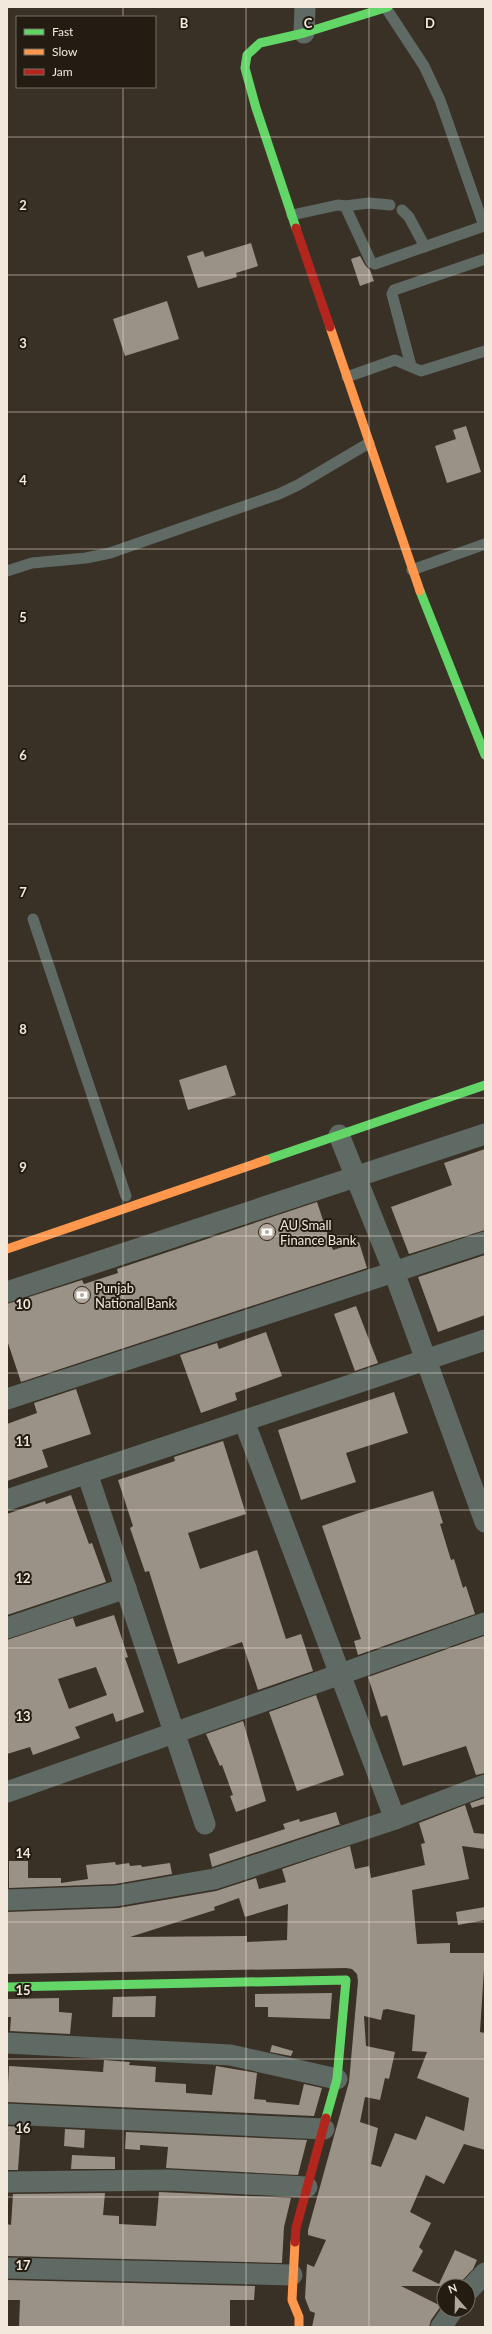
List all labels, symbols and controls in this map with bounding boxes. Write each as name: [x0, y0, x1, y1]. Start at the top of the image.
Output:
text: B: [180, 15, 189, 31]
text: C: [304, 15, 313, 31]
text: D: [425, 15, 435, 31]
legend: [16, 16, 156, 88]
text: Fast: [52, 24, 74, 39]
text: Slow: [52, 44, 78, 59]
text: Jam: [52, 64, 73, 79]
text: 2: [19, 197, 27, 213]
text: 3: [19, 335, 27, 351]
text: 4: [19, 472, 27, 488]
text: 5: [19, 609, 27, 625]
text: 6: [19, 747, 27, 763]
text: 7: [19, 884, 27, 900]
text: 8: [19, 1021, 27, 1037]
text: 9: [19, 1159, 27, 1175]
place label: AU Small Finance Bank: [280, 1217, 357, 1248]
bank icon: AU Small Finance Bank: [257, 1222, 277, 1242]
place label: Punjab National Bank: [95, 1280, 176, 1311]
bank icon: Punjab National Bank: [72, 1285, 92, 1305]
text: 10: [15, 1296, 31, 1312]
text: 11: [15, 1433, 31, 1449]
text: 12: [15, 1570, 31, 1586]
text: 13: [15, 1708, 31, 1724]
text: 14: [15, 1845, 31, 1861]
text: 15: [15, 1982, 31, 1998]
text: 16: [15, 2120, 31, 2136]
text: 17: [15, 2257, 31, 2273]
north arrow: [436, 2278, 476, 2318]
text: N: [446, 2281, 459, 2296]

